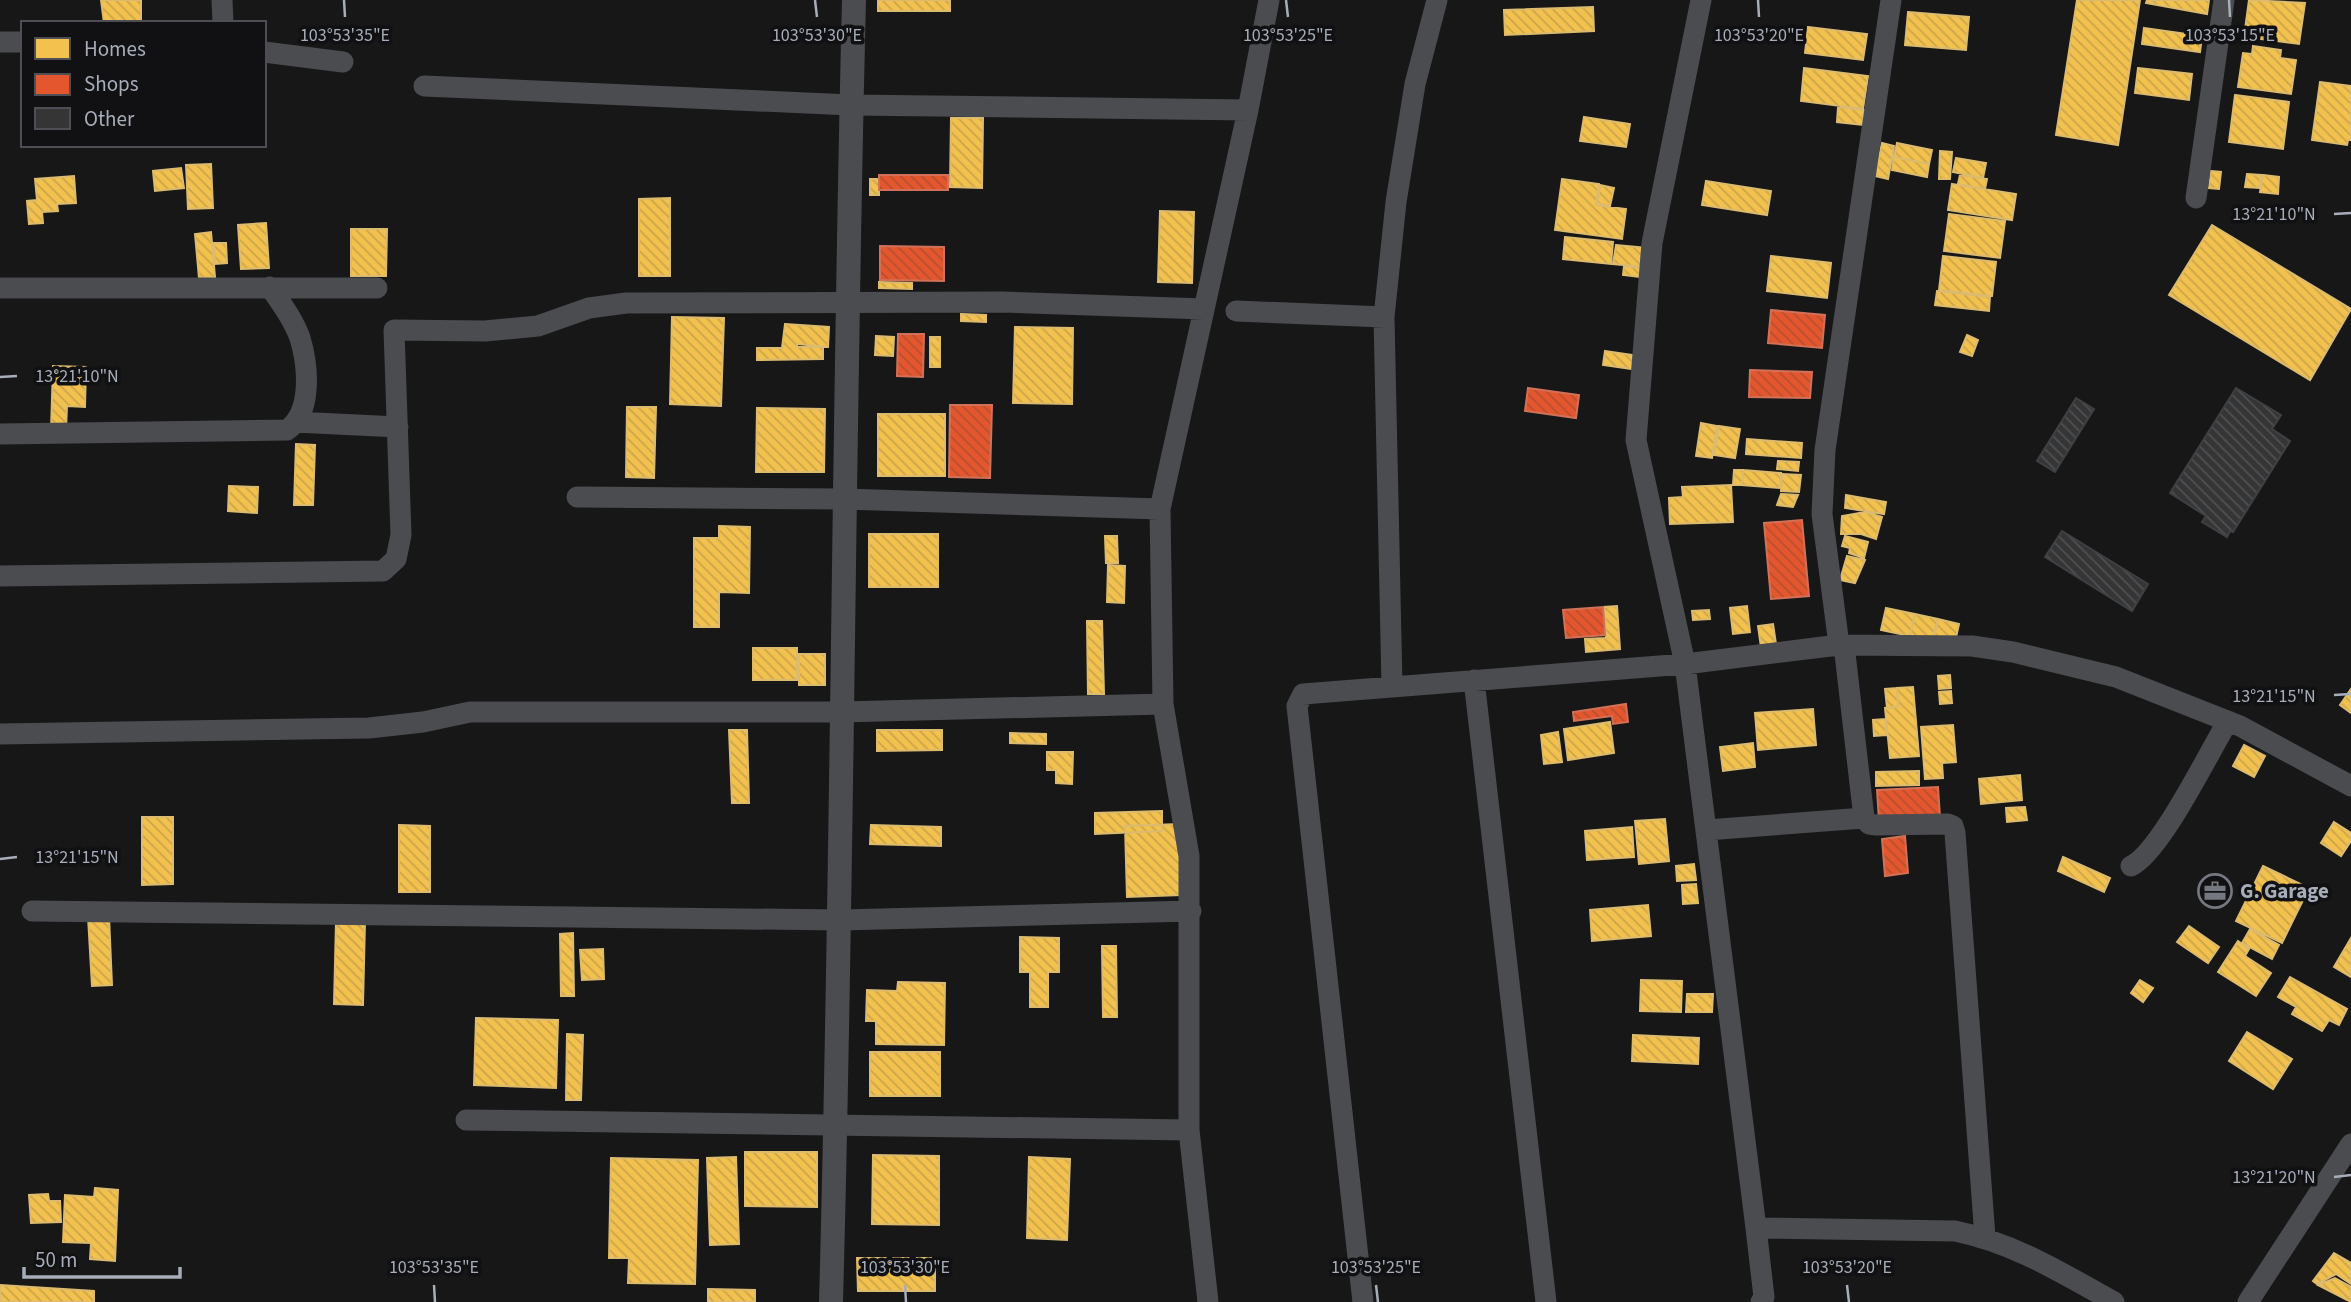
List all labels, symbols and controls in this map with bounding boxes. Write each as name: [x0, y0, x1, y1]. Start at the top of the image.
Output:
legend: [21, 21, 266, 147]
text: 103°53'35"E: [300, 23, 390, 48]
text: 103°53'30"E: [772, 23, 862, 48]
text: 103°53'25"E: [1243, 23, 1333, 48]
text: 103°53'20"E: [1714, 23, 1804, 48]
text: 103°53'15"E: [2185, 23, 2275, 48]
text: Homes: [84, 34, 146, 64]
text: Shops: [84, 69, 139, 99]
text: Other: [84, 104, 135, 134]
text: 13°21'10"N: [2232, 202, 2316, 227]
text: 13°21'10"N: [35, 364, 119, 389]
text: 13°21'15"N: [2232, 684, 2316, 709]
text: 13°21'15"N: [35, 845, 119, 870]
office icon: G. Garage: [2196, 872, 2234, 910]
place label: G. Garage: [2240, 876, 2329, 906]
text: 13°21'20"N: [2232, 1165, 2316, 1190]
scale bar: [24, 1236, 180, 1280]
text: 50 m: [35, 1245, 77, 1275]
text: 103°53'35"E: [389, 1255, 479, 1280]
text: 103°53'30"E: [860, 1255, 950, 1280]
text: 103°53'25"E: [1331, 1255, 1421, 1280]
text: 103°53'20"E: [1802, 1255, 1892, 1280]

